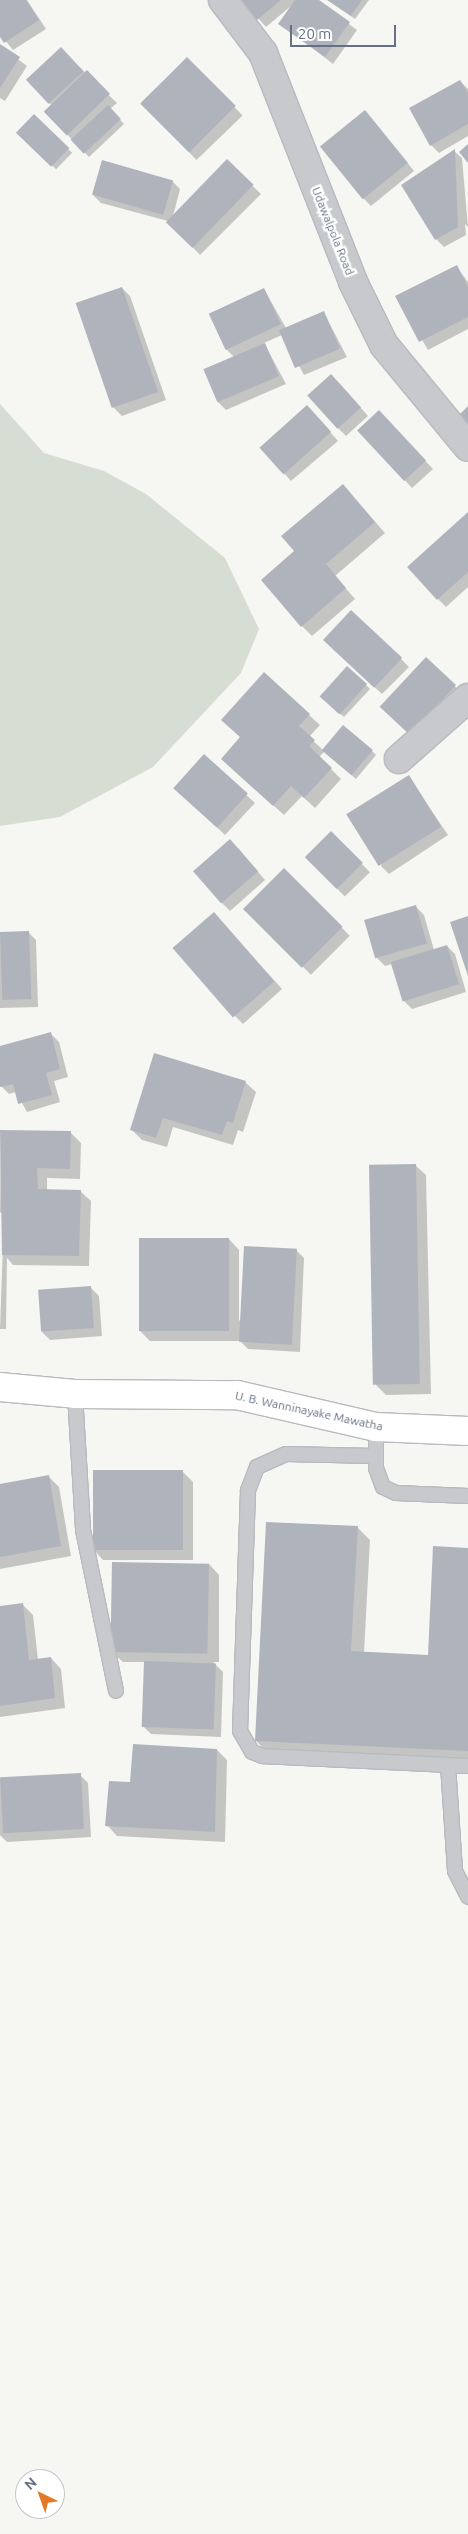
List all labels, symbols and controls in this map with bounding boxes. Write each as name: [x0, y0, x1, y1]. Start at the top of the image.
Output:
scale bar: [293, 15, 399, 47]
text: 20 m: [298, 25, 331, 42]
street label: Udawalpola Road: [309, 185, 357, 277]
street label: U. B. Wanninayake Mawatha: [234, 1388, 384, 1434]
north arrow: [15, 2469, 65, 2519]
text: N: [21, 2474, 40, 2493]

